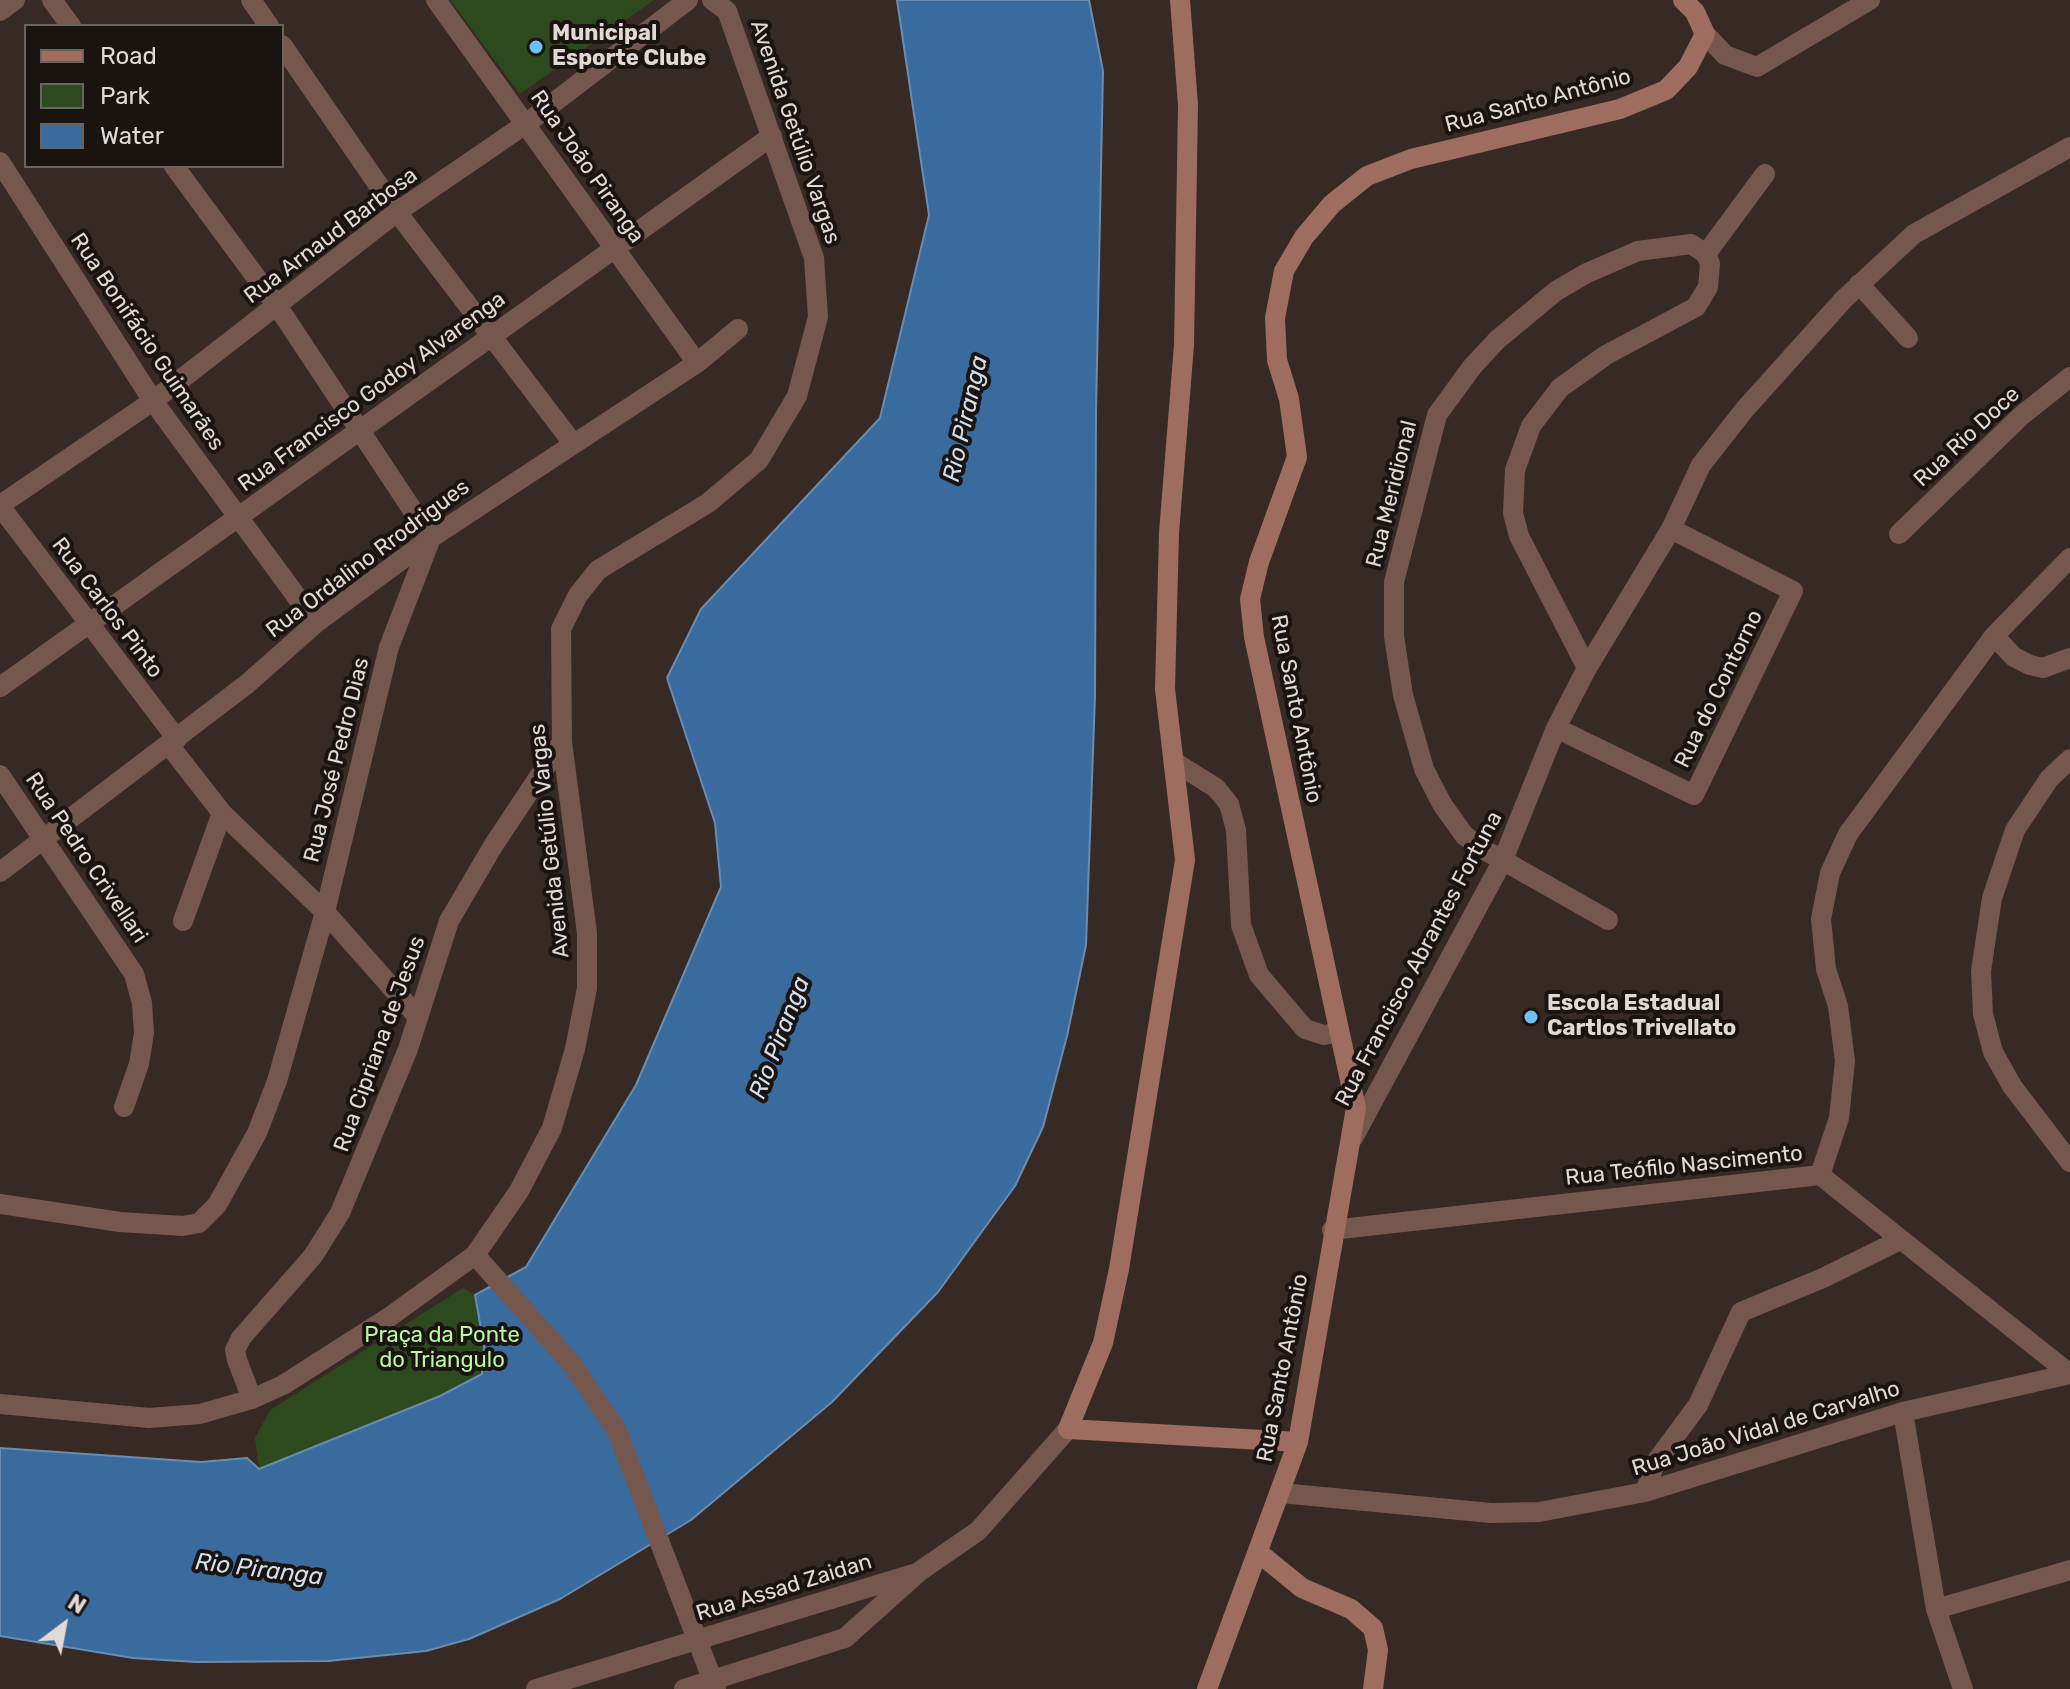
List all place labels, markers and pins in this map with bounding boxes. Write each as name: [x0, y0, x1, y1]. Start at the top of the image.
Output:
place label: Municipal Esporte Clube: [552, 21, 706, 72]
marker: Municipal Esporte Clube: [527, 38, 545, 56]
place label: Escola Estadual Cartlos Trivellato: [1547, 991, 1736, 1042]
marker: Escola Estadual Cartlos Trivellato: [1522, 1008, 1540, 1026]

